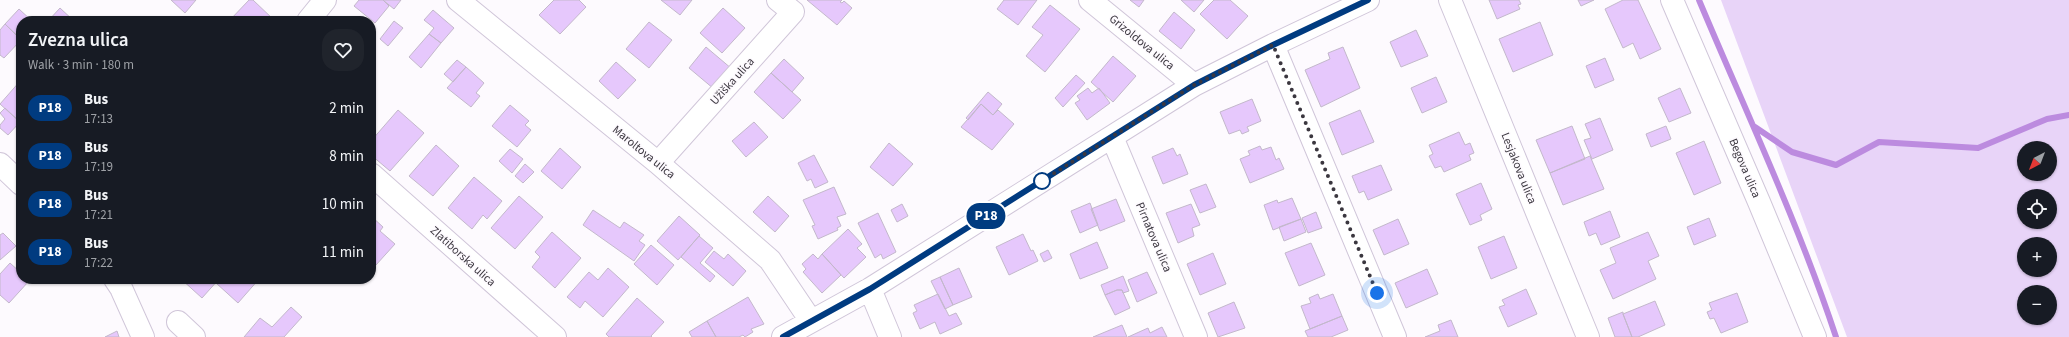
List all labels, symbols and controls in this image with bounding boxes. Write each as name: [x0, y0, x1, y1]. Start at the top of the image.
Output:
street label: Grizoldova ulica: [1105, 11, 1178, 74]
text: Zvezna ulica: [28, 27, 129, 54]
button: heart: [322, 29, 364, 71]
street label: Užiška ulica: [706, 54, 758, 109]
text: Walk · 3 min · 180 m: [28, 56, 134, 74]
text: Bus: [84, 89, 108, 110]
text: P18: [38, 98, 62, 118]
text: 2 min: [329, 98, 364, 119]
text: 17:13: [84, 110, 113, 128]
street label: Maroltova ulica: [609, 122, 679, 183]
street label: Lesjakova ulica: [1496, 130, 1541, 206]
street label: Begova ulica: [1724, 136, 1765, 201]
text: Bus: [84, 137, 108, 158]
north arrow: [2017, 141, 2057, 181]
map controls: [2017, 141, 2057, 325]
text: P18: [38, 146, 62, 166]
text: 8 min: [329, 146, 364, 167]
text: 17:19: [84, 158, 113, 176]
unlabelled marker: [1033, 172, 1051, 190]
text: Bus: [84, 185, 108, 206]
button: locate: [2017, 189, 2057, 229]
text: P18: [38, 194, 62, 214]
text: 10 min: [322, 194, 364, 215]
street label: Pirnatova ulica: [1131, 200, 1176, 275]
line badge: P18: [963, 203, 1009, 229]
text: 17:21: [84, 206, 113, 224]
text: P18: [974, 206, 998, 226]
street label: Zlatiborska ulica: [426, 222, 499, 290]
text: Bus: [84, 233, 108, 254]
button: +: [2017, 237, 2057, 277]
text: P18: [38, 242, 62, 262]
text: 11 min: [322, 242, 364, 263]
text: 17:22: [84, 254, 113, 272]
your location: [1367, 283, 1387, 303]
button: −: [2017, 285, 2057, 325]

